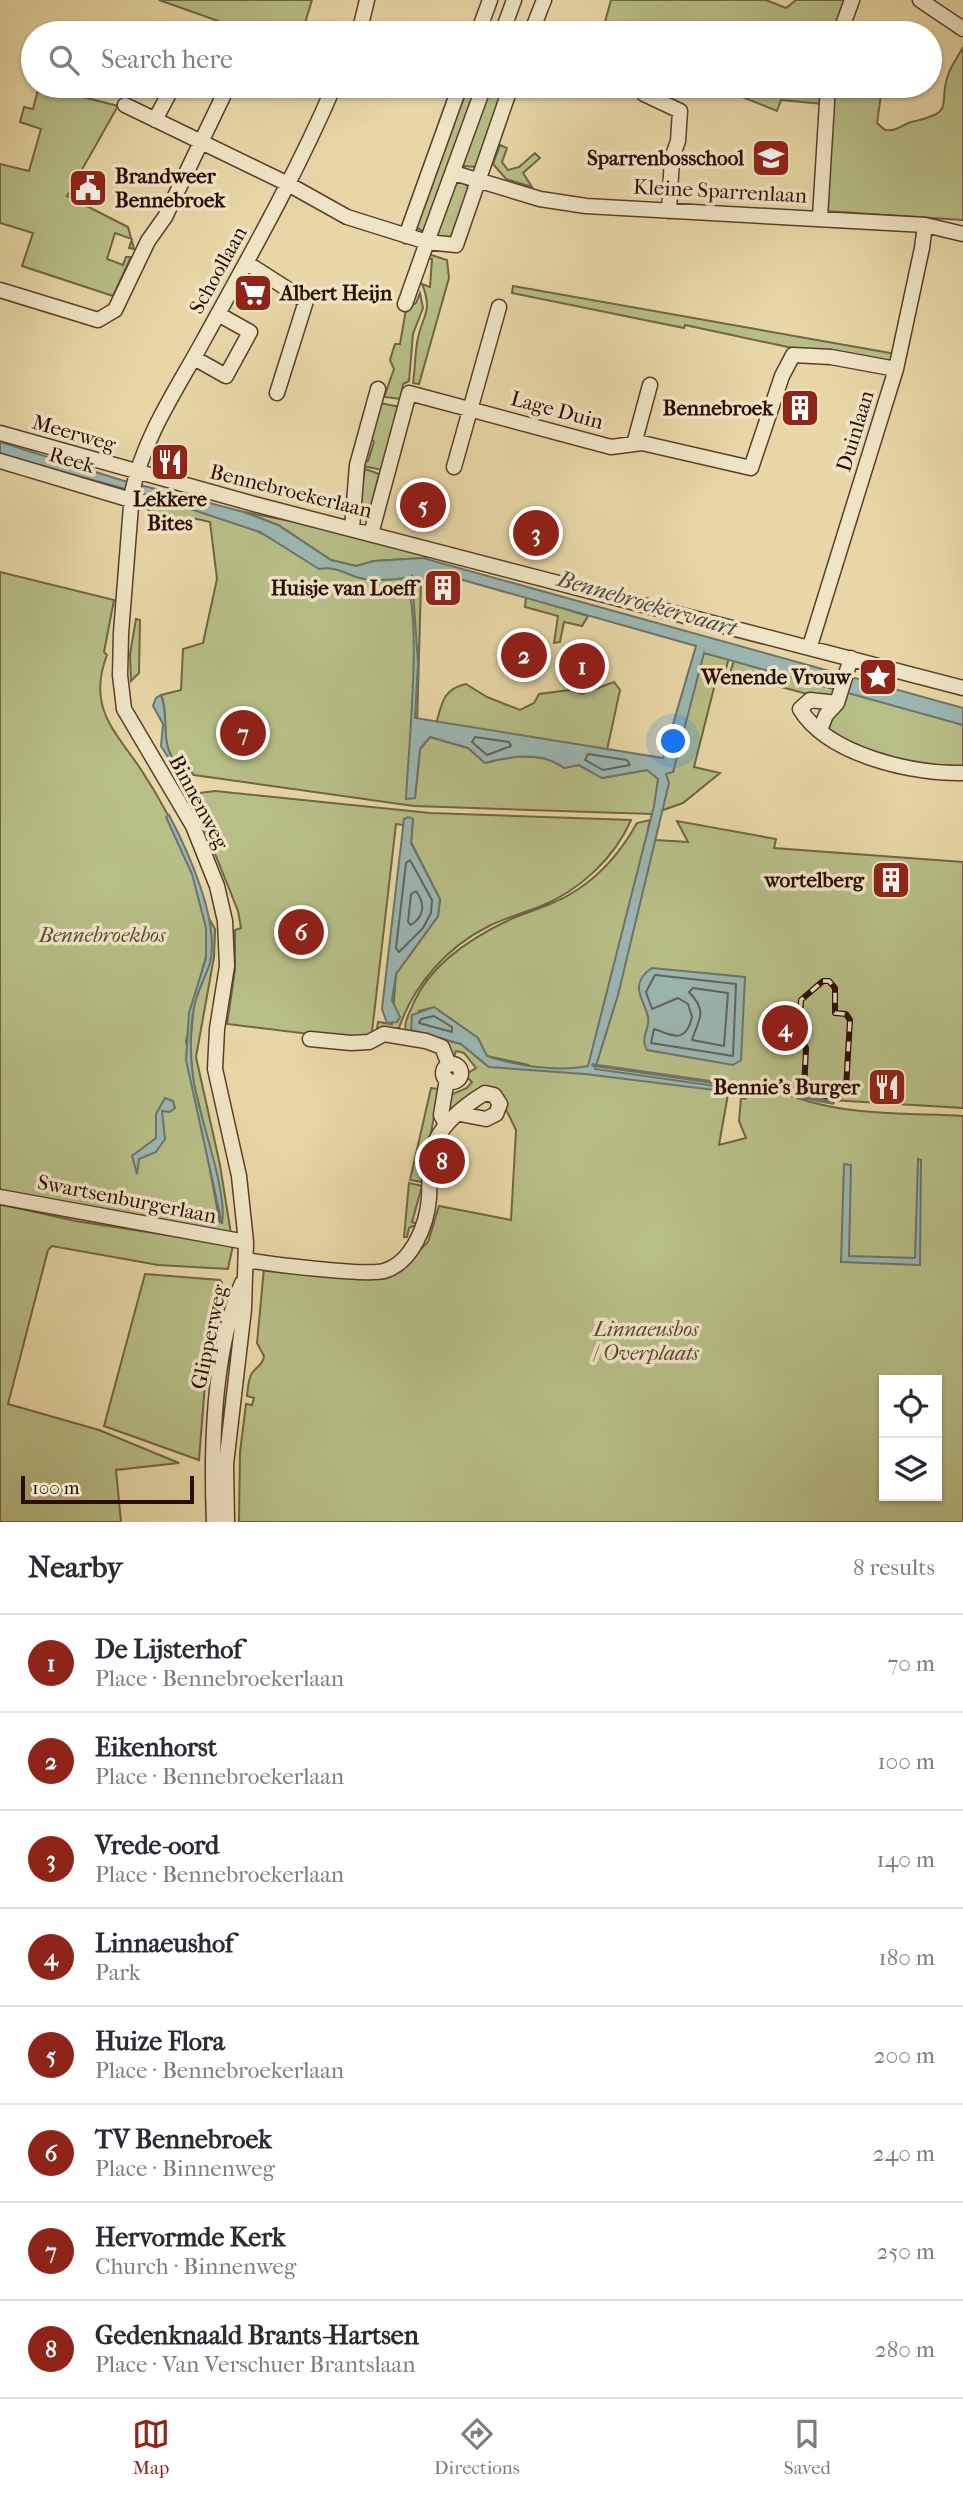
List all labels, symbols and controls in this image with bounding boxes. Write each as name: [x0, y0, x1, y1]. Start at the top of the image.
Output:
search box: [21, 21, 942, 98]
icon: search: [45, 41, 83, 79]
text: Search here: [101, 44, 233, 75]
school or university icon: Sparrenbosschool: [750, 137, 792, 179]
place label: Sparrenbosschool: [587, 146, 744, 170]
place label: Brandweer Bennebroek: [115, 164, 226, 212]
public building icon: Brandweer Bennebroek: [67, 167, 109, 209]
street label: Kleine Sparrenlaan: [632, 174, 808, 208]
street label: Schoollaan: [184, 222, 252, 318]
supermarket icon: Albert Heijn: [232, 272, 274, 314]
place label: Albert Heijn: [278, 281, 393, 305]
street label: Lage Duin: [508, 386, 606, 434]
building icon: Bennebroek: [779, 387, 821, 429]
street label: Duinlaan: [831, 387, 879, 475]
place label: Bennebroek: [663, 396, 774, 420]
street label: Meerweg: [30, 410, 119, 457]
restaurant icon: Lekkere Bites: [149, 441, 191, 483]
street label: Reek: [46, 442, 98, 478]
street label: Bennebroekerlaan: [207, 459, 375, 523]
pin: 5: [400, 479, 446, 531]
place label: Lekkere Bites: [133, 487, 208, 535]
pin: 3: [513, 507, 559, 559]
water label: Bennebroekervaart: [552, 564, 741, 642]
building icon: Huisje van Loeff: [422, 567, 464, 609]
place label: Huisje van Loeff: [271, 576, 422, 600]
pin: 2: [501, 629, 547, 681]
pin: 1: [559, 640, 605, 692]
place icon: Wenende Vrouw: [857, 656, 899, 698]
place label: Wenende Vrouw: [700, 665, 852, 689]
pin: 7: [220, 707, 266, 759]
your location: [656, 724, 690, 758]
street label: Binnenweg: [164, 751, 234, 854]
building icon: wortelberg: [870, 859, 912, 901]
place label: wortelberg: [763, 868, 865, 892]
pin: 6: [278, 906, 324, 958]
park label: Bennebroekbos: [38, 923, 166, 947]
pin: 4: [762, 1002, 808, 1054]
restaurant icon: Bennie's Burger: [866, 1066, 908, 1108]
place label: Bennie's Burger: [714, 1075, 861, 1099]
pin: 8: [419, 1135, 465, 1187]
street label: Swartsenburgerlaan: [36, 1170, 218, 1228]
street label: Glipperweg: [186, 1282, 232, 1391]
park label: Linnaeusbos / Overplaats: [592, 1317, 699, 1365]
map controls: [879, 1375, 942, 1501]
button: locate: [879, 1375, 942, 1438]
button: layers: [879, 1438, 942, 1501]
scale bar: [21, 1473, 194, 1505]
text: 100 m: [32, 1477, 80, 1499]
text: Nearby: [28, 1550, 123, 1585]
text: 8 results: [853, 1554, 935, 1581]
text: De Lijsterhof: [95, 1634, 242, 1665]
text: 1: [47, 1650, 55, 1677]
text: 70 m: [887, 1650, 935, 1677]
text: Place · Bennebroekerlaan: [95, 1665, 344, 1692]
text: Eikenhorst: [95, 1732, 217, 1763]
text: 2: [45, 1748, 57, 1775]
text: 100 m: [877, 1748, 935, 1775]
text: Place · Bennebroekerlaan: [95, 1763, 344, 1790]
text: Vrede-oord: [95, 1830, 219, 1861]
text: 3: [46, 1846, 56, 1873]
text: 140 m: [876, 1846, 935, 1873]
text: Place · Bennebroekerlaan: [95, 1861, 344, 1888]
text: Linnaeushof: [95, 1928, 234, 1959]
text: 4: [44, 1944, 58, 1971]
text: 180 m: [878, 1944, 935, 1971]
text: Park: [95, 1959, 141, 1986]
text: Huize Flora: [95, 2026, 225, 2057]
text: 5: [46, 2042, 56, 2069]
text: 200 m: [874, 2042, 935, 2069]
text: Place · Bennebroekerlaan: [95, 2057, 344, 2084]
text: TV Bennebroek: [95, 2124, 272, 2155]
text: 6: [45, 2140, 57, 2167]
text: 240 m: [873, 2140, 935, 2167]
text: Place · Binnenweg: [95, 2155, 275, 2182]
text: Hervormde Kerk: [95, 2222, 285, 2253]
text: 7: [45, 2238, 57, 2265]
text: 250 m: [877, 2238, 935, 2265]
text: Church · Binnenweg: [95, 2253, 296, 2280]
text: Gedenknaald Brants-Hartsen: [95, 2320, 419, 2351]
text: 8: [45, 2336, 57, 2363]
text: 280 m: [875, 2336, 935, 2363]
text: Place · Van Verschuer Brantslaan: [95, 2351, 415, 2378]
tab: Map: [132, 2415, 170, 2479]
tab: Directions: [434, 2415, 520, 2479]
tab: Saved: [784, 2415, 831, 2479]

